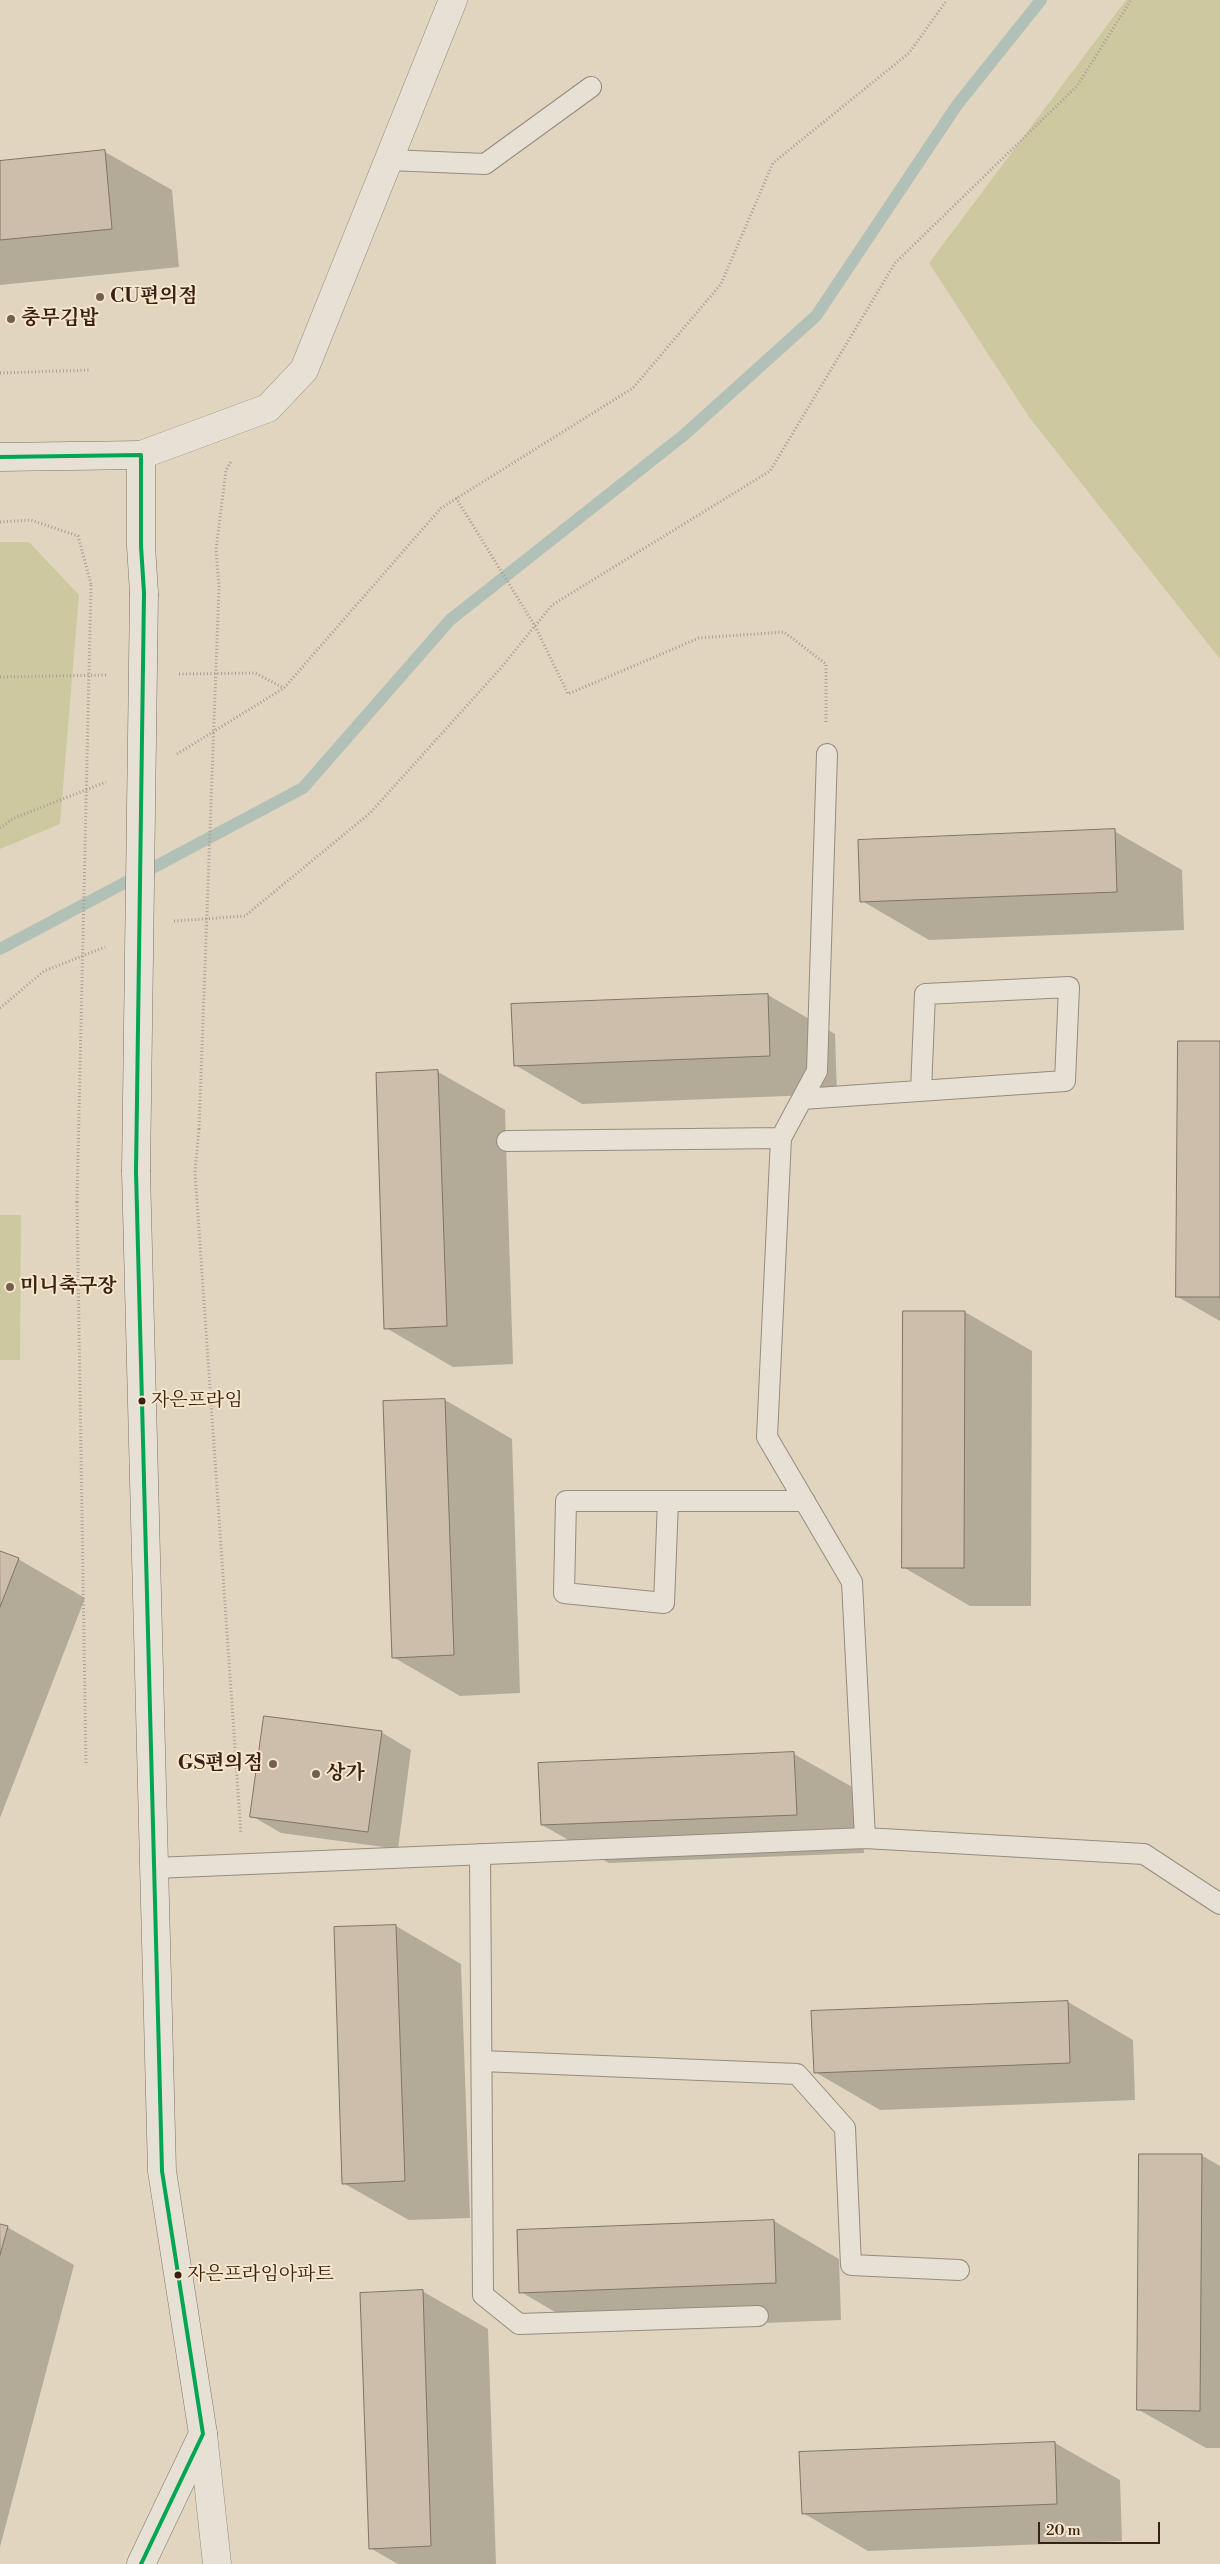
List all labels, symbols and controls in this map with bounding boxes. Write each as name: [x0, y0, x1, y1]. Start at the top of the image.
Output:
place label: CU편의점: [110, 285, 198, 309]
marker: CU편의점: [94, 291, 106, 303]
place label: 충무김밥: [21, 307, 98, 331]
marker: 충무김밥: [5, 313, 17, 325]
place label: 미니축구장: [20, 1275, 117, 1299]
marker: 미니축구장: [4, 1281, 16, 1293]
place label: 자은프라임: [151, 1390, 243, 1412]
marker: 자은프라임: [137, 1396, 147, 1406]
place label: GS편의점: [178, 1752, 263, 1776]
marker: GS편의점: [267, 1758, 279, 1770]
place label: 상가: [326, 1762, 365, 1786]
marker: 상가: [310, 1768, 322, 1780]
place label: 자은프라임아파트: [187, 2264, 334, 2286]
marker: 자은프라임아파트: [173, 2270, 183, 2280]
scale bar: [1040, 2512, 1162, 2544]
text: 20 m: [1046, 2521, 1081, 2540]

